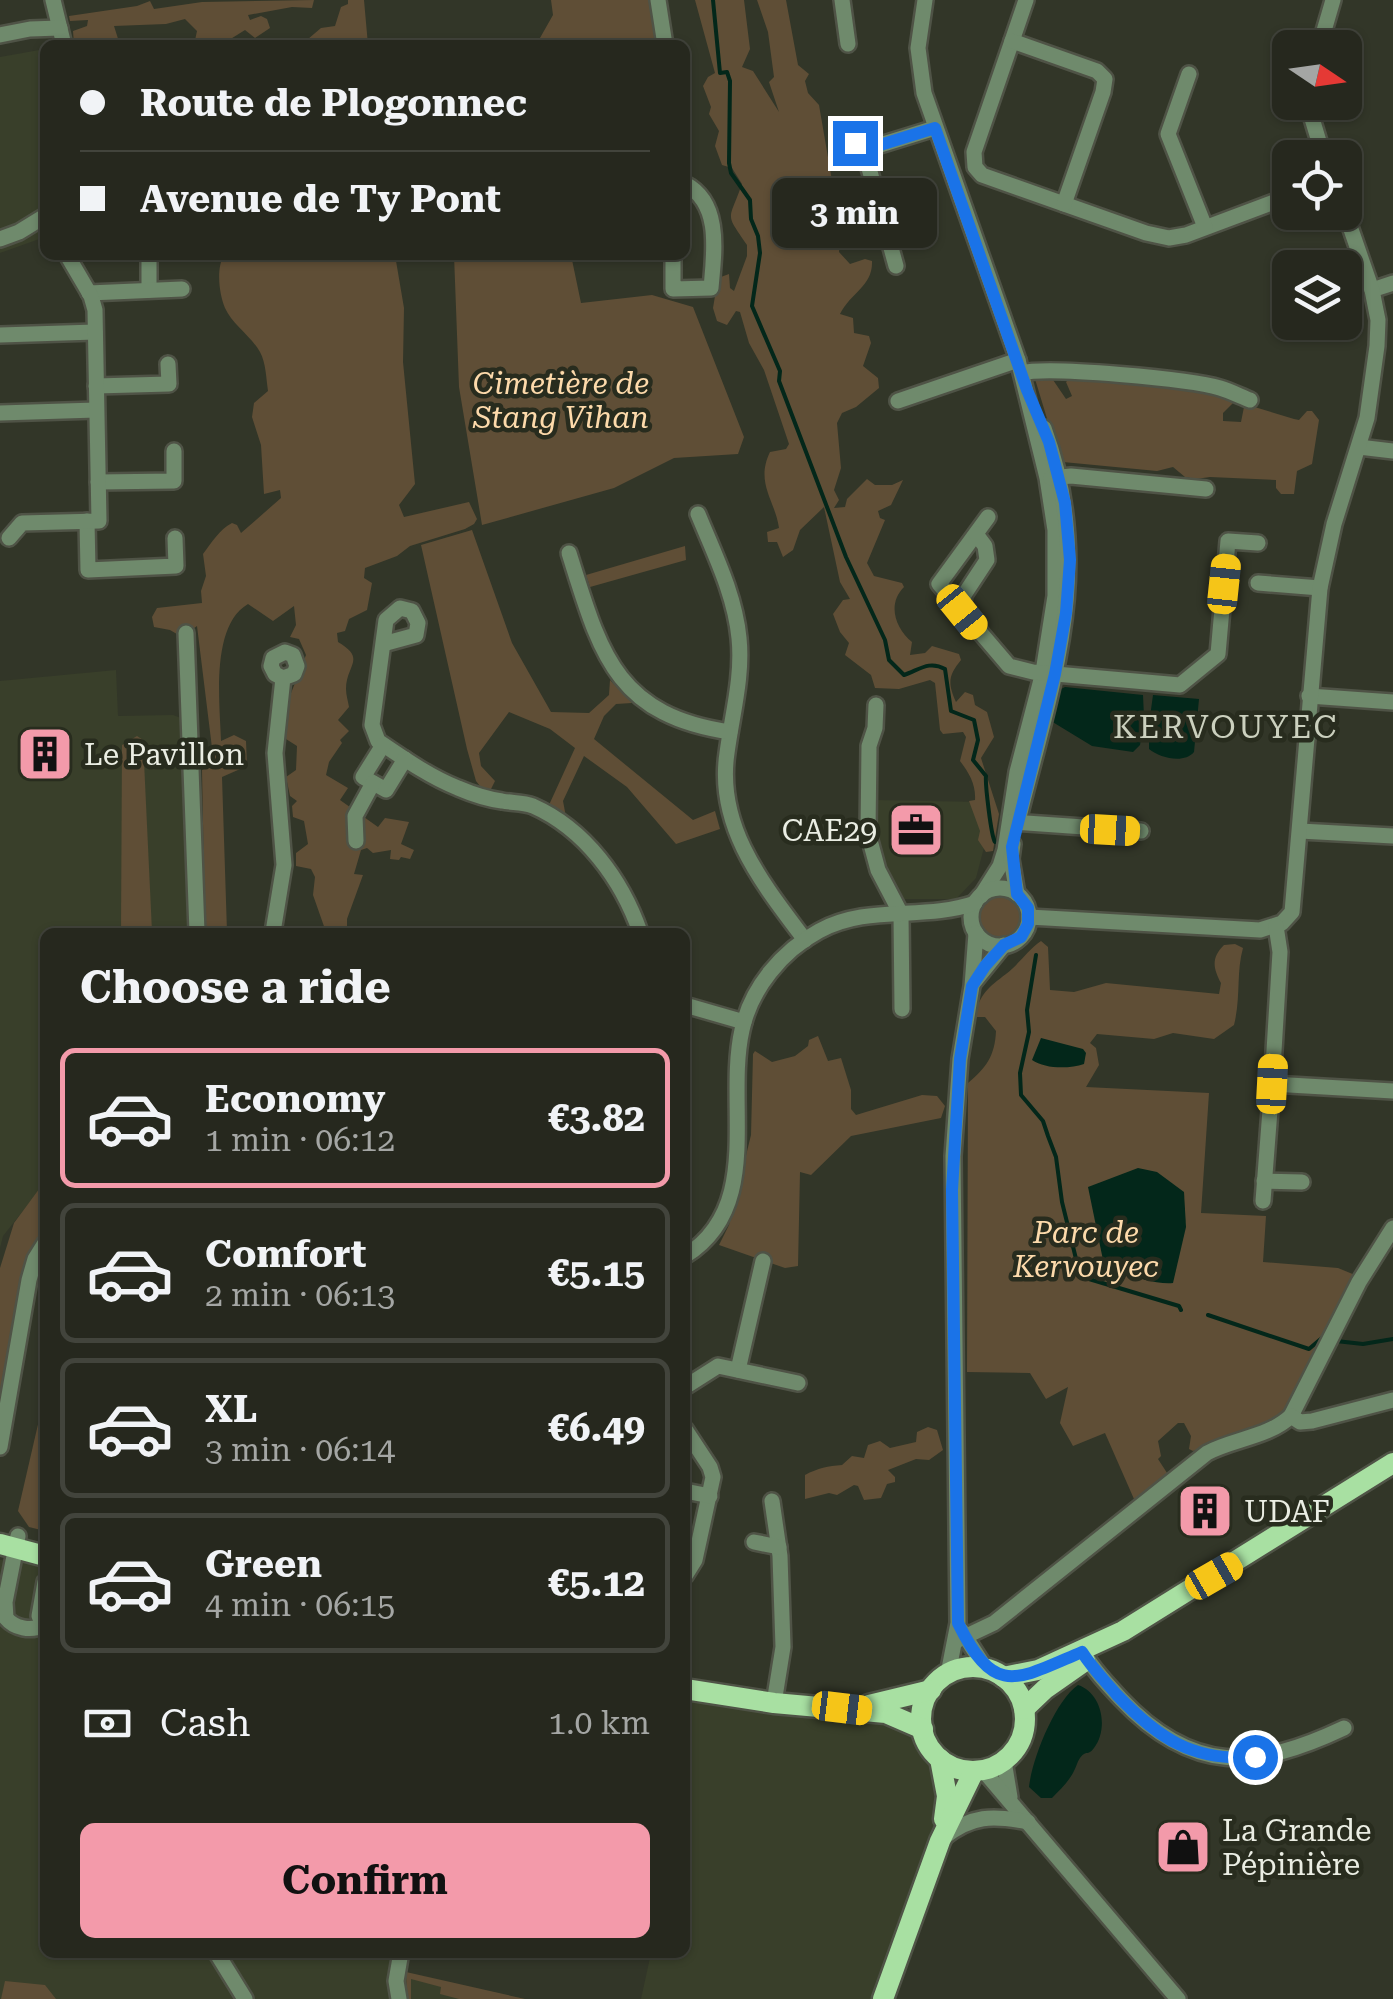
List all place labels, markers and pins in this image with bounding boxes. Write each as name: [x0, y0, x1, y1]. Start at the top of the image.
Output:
building icon: Le Pavillon: [15, 724, 75, 784]
place label: Le Pavillon: [84, 737, 244, 772]
office icon: CAE29: [886, 800, 946, 860]
place label: CAE29: [782, 813, 877, 848]
building icon: UDAF: [1175, 1481, 1235, 1541]
place label: UDAF: [1244, 1494, 1330, 1529]
place label: La Grande Pépinière: [1222, 1813, 1372, 1882]
shop icon: La Grande Pépinière: [1153, 1817, 1213, 1877]

